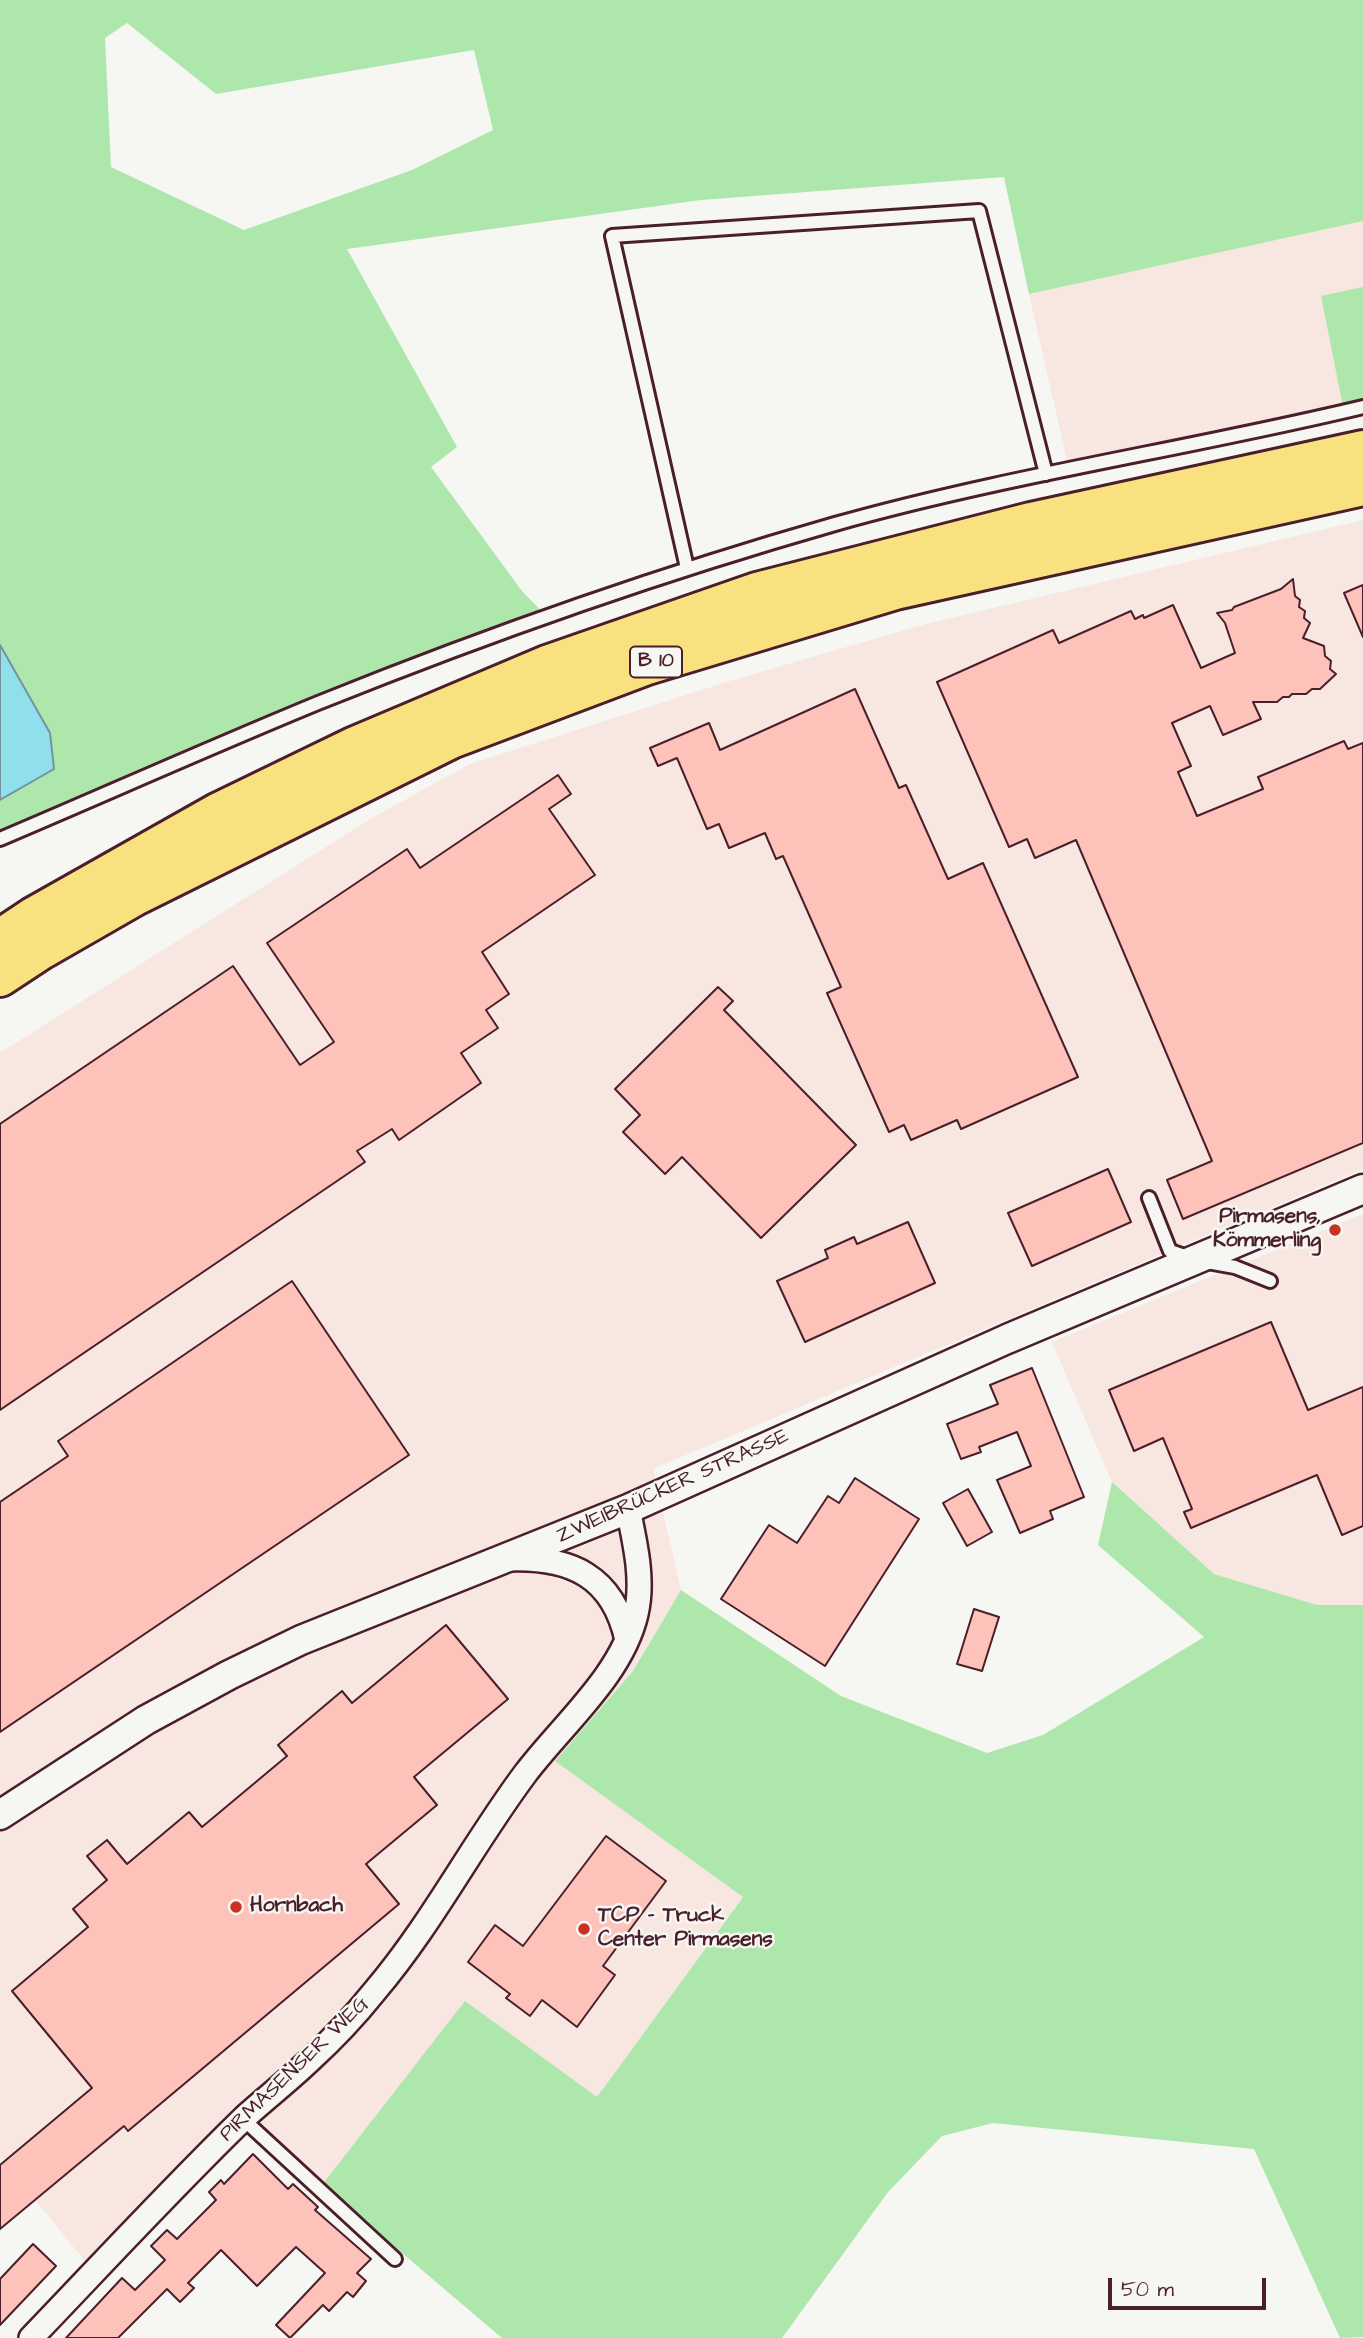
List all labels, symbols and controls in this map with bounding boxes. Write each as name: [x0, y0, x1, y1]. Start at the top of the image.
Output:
road number: B 10: [630, 646, 682, 678]
place label: Pirmasens, Kömmerling: [1213, 1205, 1321, 1255]
marker: Pirmasens, Kömmerling: [1327, 1222, 1343, 1238]
street label: ZWEIBRÜCKER STRASSE: [553, 1424, 793, 1550]
place label: Hornbach: [250, 1894, 343, 1920]
marker: Hornbach: [228, 1899, 244, 1915]
place label: TCP - Truck Center Pirmasens: [598, 1904, 773, 1954]
marker: TCP - Truck Center Pirmasens: [576, 1921, 592, 1937]
street label: PIRMASENSER WEG: [215, 1992, 375, 2148]
scale bar: [1111, 2264, 1268, 2308]
text: 50 m: [1121, 2275, 1174, 2304]

